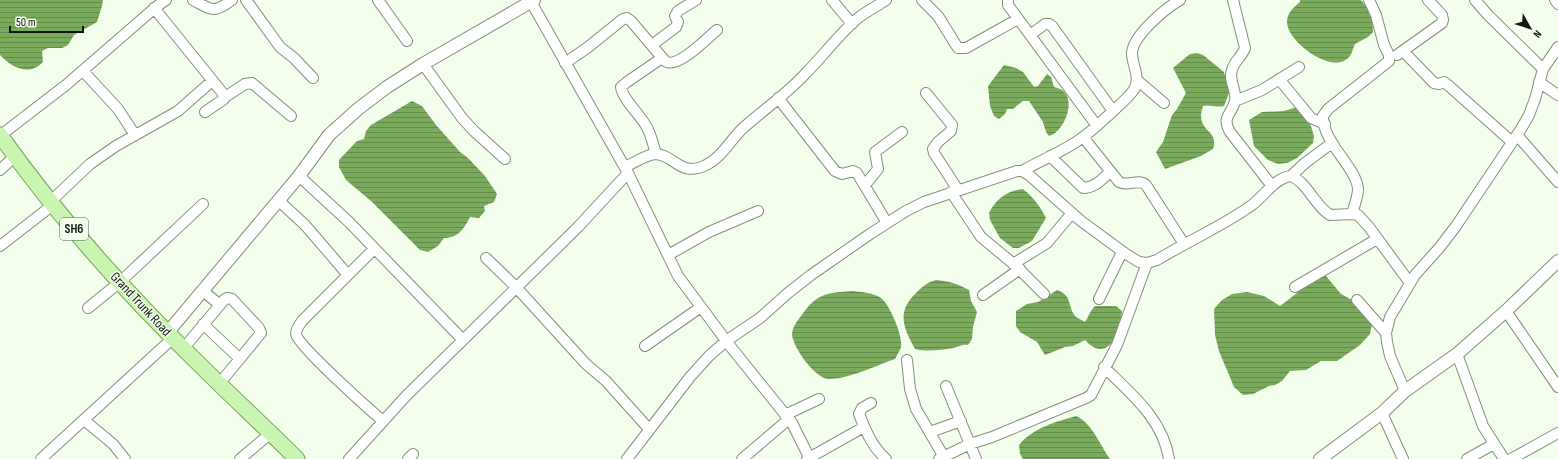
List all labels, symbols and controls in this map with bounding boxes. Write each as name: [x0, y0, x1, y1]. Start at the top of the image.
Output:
scale bar: [10, 8, 83, 34]
north arrow: [1510, 8, 1550, 48]
text: 50 m: [16, 15, 36, 30]
text: N: [1530, 28, 1544, 40]
road number: SH6: [60, 218, 88, 240]
street label: Grand Trunk Road: [107, 268, 175, 340]

